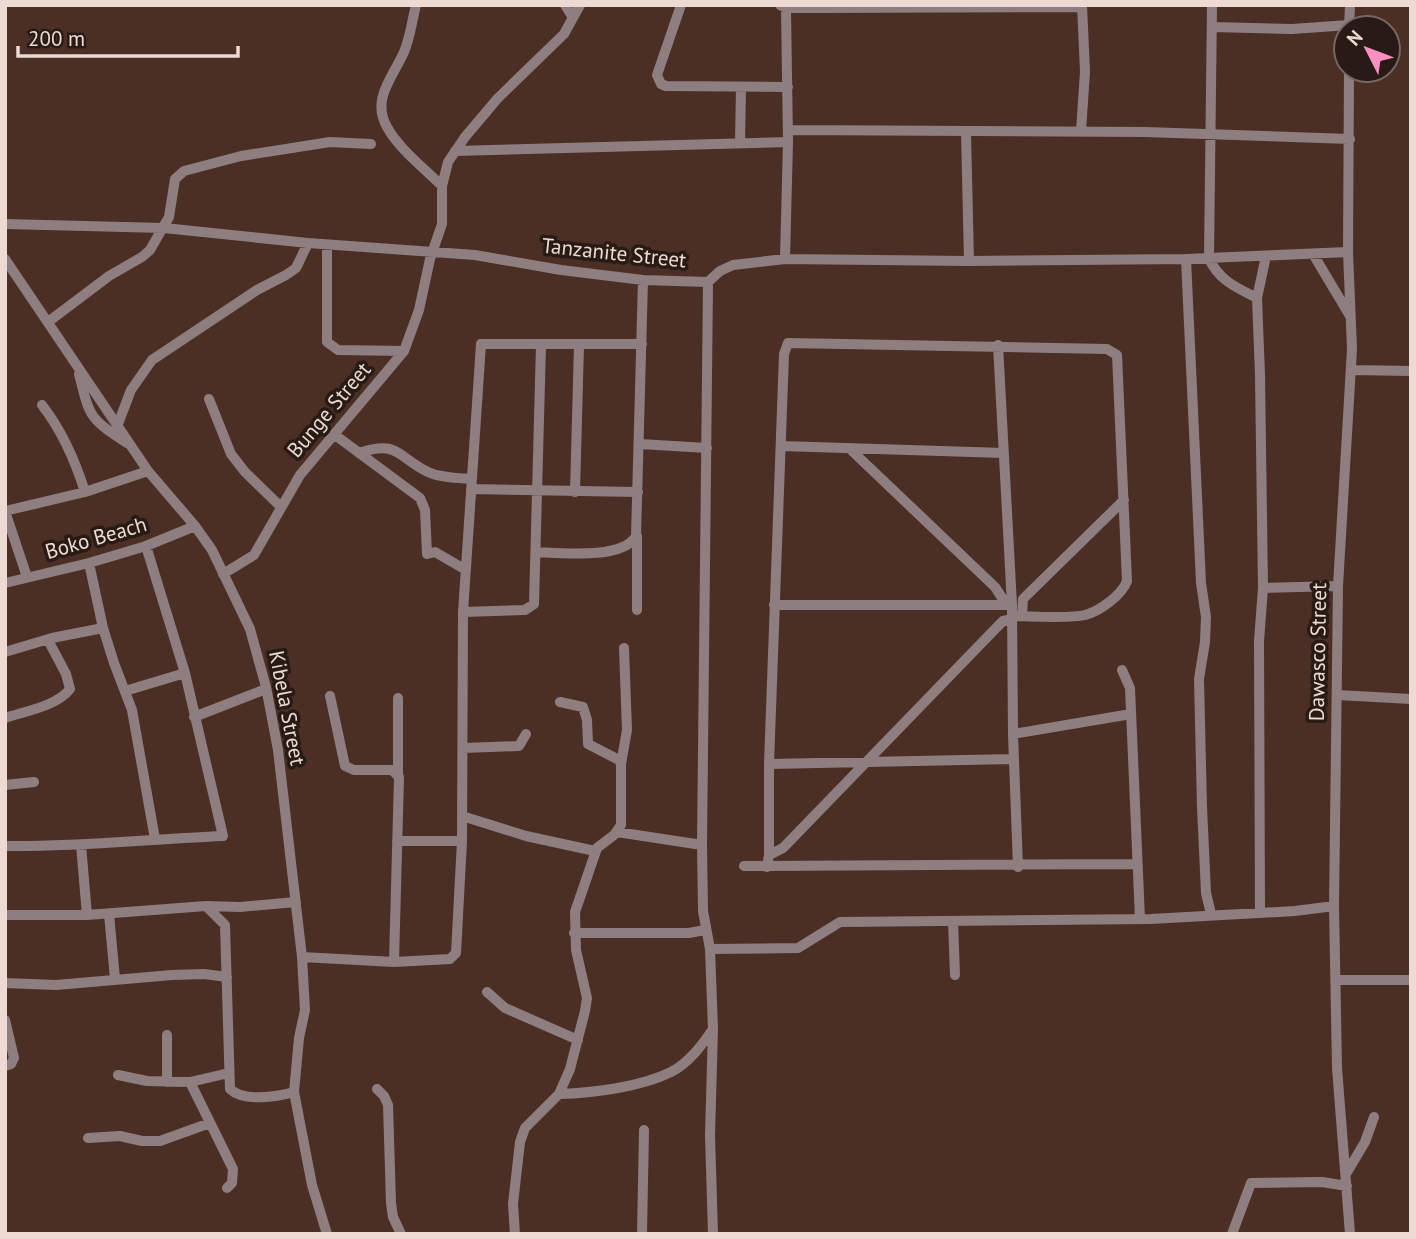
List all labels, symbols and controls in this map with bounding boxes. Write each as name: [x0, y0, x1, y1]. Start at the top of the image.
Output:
scale bar: [18, 14, 238, 58]
north arrow: [1332, 14, 1402, 84]
text: 200 m: [28, 25, 85, 52]
text: N: [1341, 25, 1367, 50]
street label: Tanzanite Street: [540, 231, 688, 274]
street label: Bunge Street: [281, 356, 376, 463]
street label: Boko Beach: [42, 510, 150, 565]
street label: Dawasco Street: [1303, 583, 1332, 721]
street label: Kibela Street: [263, 648, 312, 768]

